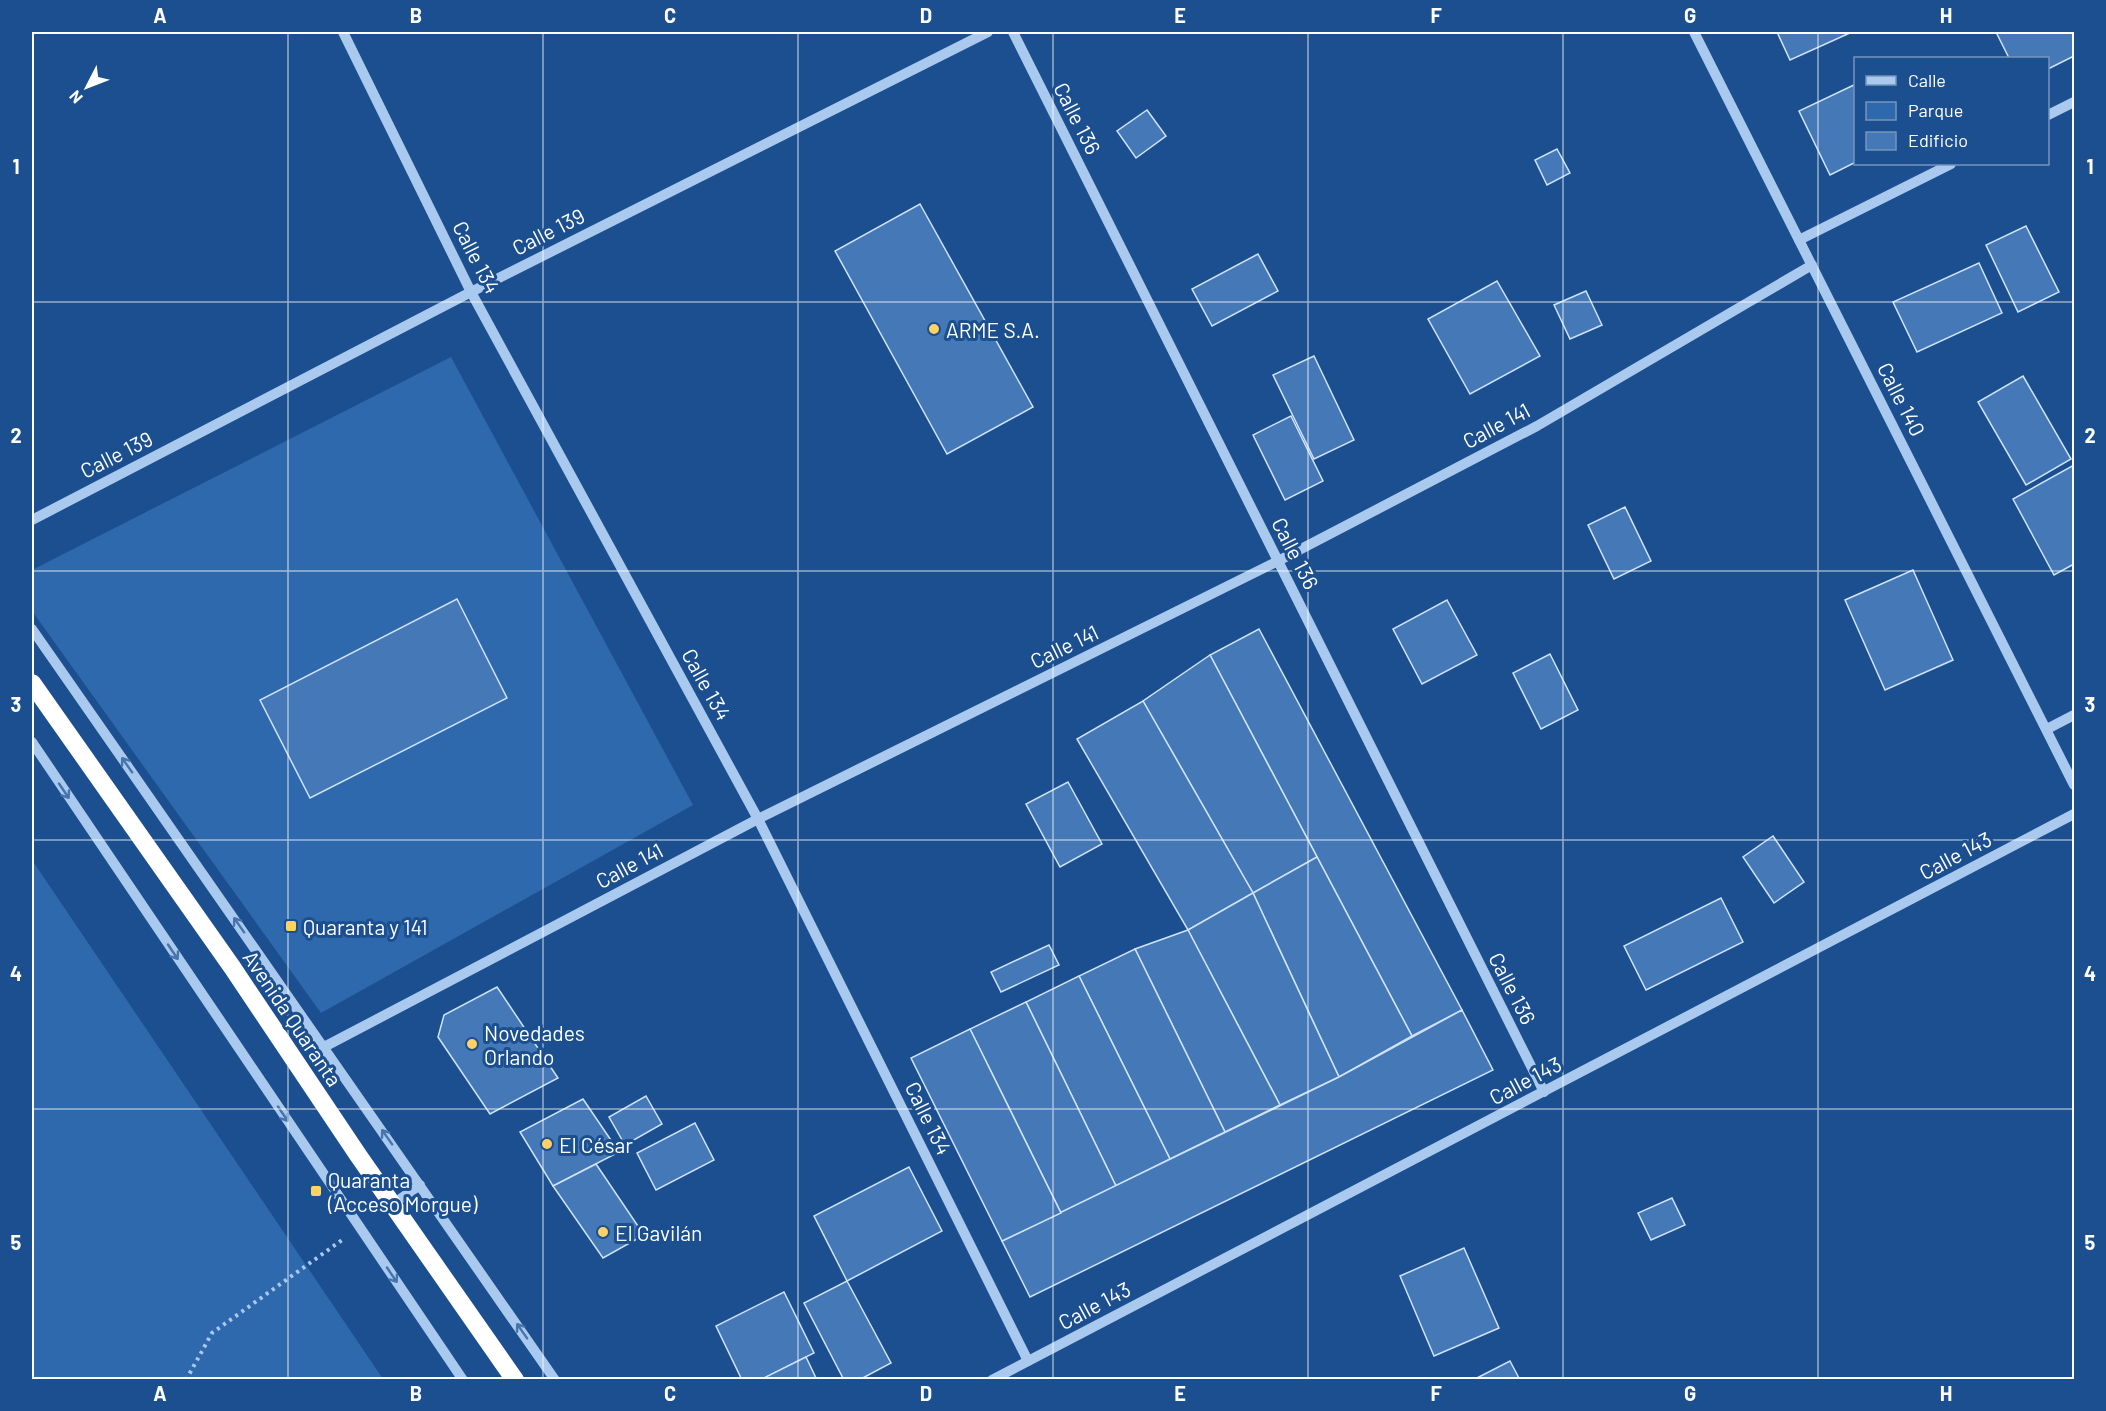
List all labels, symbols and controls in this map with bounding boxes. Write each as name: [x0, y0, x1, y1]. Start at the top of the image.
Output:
text: A: [153, 3, 167, 27]
text: B: [410, 3, 422, 27]
text: C: [664, 3, 676, 27]
text: D: [920, 3, 932, 27]
text: E: [1174, 3, 1186, 27]
text: F: [1430, 3, 1442, 27]
text: G: [1684, 3, 1696, 27]
text: H: [1940, 3, 1952, 27]
north arrow: [57, 57, 117, 117]
legend: [1854, 57, 2049, 165]
text: Calle: [1908, 69, 1946, 91]
street label: Calle 136: [1049, 78, 1107, 158]
text: N: [65, 87, 86, 108]
text: Parque: [1908, 99, 1963, 121]
text: Edificio: [1908, 129, 1968, 151]
text: 1: [12, 154, 20, 178]
text: 1: [2086, 154, 2094, 178]
street label: Calle 139: [508, 202, 588, 260]
street label: Calle 134: [448, 217, 506, 297]
place label: ARME S.A.: [946, 317, 1040, 342]
marker: ARME S.A.: [927, 322, 941, 336]
street label: Calle 140: [1873, 358, 1931, 440]
street label: Calle 141: [1458, 397, 1534, 453]
text: 2: [10, 423, 22, 447]
text: 2: [2084, 423, 2096, 447]
street label: Calle 139: [76, 425, 156, 483]
street label: Calle 136: [1267, 513, 1325, 593]
street label: Calle 141: [1026, 619, 1102, 673]
street label: Calle 134: [677, 644, 737, 724]
text: 3: [11, 692, 21, 716]
text: 3: [2085, 692, 2095, 716]
one-way arrow: [121, 758, 133, 774]
one-way arrow: [58, 782, 70, 799]
street label: Calle 143: [1915, 826, 1995, 884]
street label: Calle 141: [591, 837, 667, 893]
place label: Quaranta y 141: [303, 914, 428, 939]
one-way arrow: [233, 917, 245, 934]
marker: Quaranta y 141: [284, 919, 298, 933]
one-way arrow: [167, 944, 180, 961]
street label: Avenida Quaranta: [238, 945, 348, 1091]
street label: Calle 136: [1484, 948, 1542, 1028]
text: 4: [10, 961, 22, 985]
text: 4: [2084, 961, 2096, 985]
place label: Novedades Orlando: [484, 1020, 585, 1069]
marker: Novedades Orlando: [465, 1037, 479, 1051]
street label: Calle 143: [1485, 1051, 1565, 1109]
street label: Calle 134: [901, 1077, 957, 1159]
one-way arrow: [277, 1105, 289, 1122]
one-way arrow: [381, 1129, 393, 1145]
place label: El César: [559, 1132, 633, 1157]
marker: El César: [540, 1137, 554, 1151]
place label: Quaranta (Acceso Morgue): [327, 1167, 478, 1216]
marker: Quaranta (Acceso Morgue): [309, 1184, 323, 1198]
place label: El Gavilán: [615, 1220, 702, 1245]
marker: El Gavilán: [596, 1225, 610, 1239]
text: 5: [11, 1230, 22, 1254]
text: 5: [2085, 1230, 2096, 1254]
one-way arrow: [386, 1267, 398, 1283]
street label: Calle 143: [1054, 1276, 1134, 1334]
one-way arrow: [516, 1324, 528, 1340]
text: A: [153, 1381, 167, 1405]
text: B: [410, 1381, 422, 1405]
text: C: [664, 1381, 676, 1405]
text: D: [920, 1381, 932, 1405]
text: E: [1174, 1381, 1186, 1405]
text: F: [1430, 1381, 1442, 1405]
text: G: [1684, 1381, 1696, 1405]
text: H: [1940, 1381, 1952, 1405]

